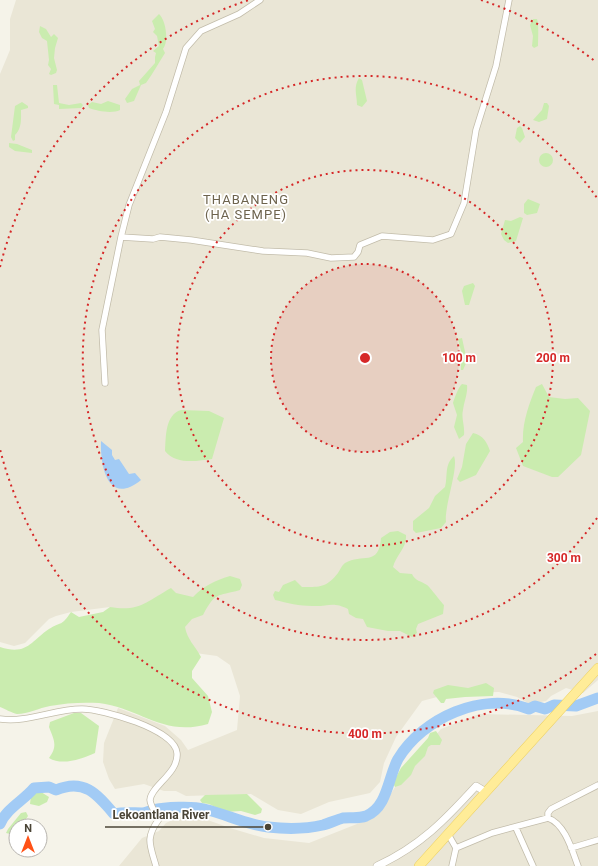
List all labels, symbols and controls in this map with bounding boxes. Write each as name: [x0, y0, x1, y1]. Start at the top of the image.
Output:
district label: THABANENG (HA SEMPE): [203, 192, 289, 222]
centre of rings: [358, 351, 372, 365]
text: 100 m: [442, 351, 476, 365]
text: 200 m: [536, 351, 570, 365]
text: 300 m: [547, 551, 581, 565]
text: 400 m: [348, 727, 382, 741]
callout: Lekoantlana River: [105, 803, 218, 827]
text: Lekoantlana River: [113, 808, 210, 822]
north arrow: [8, 818, 48, 858]
text: N: [24, 822, 32, 835]

